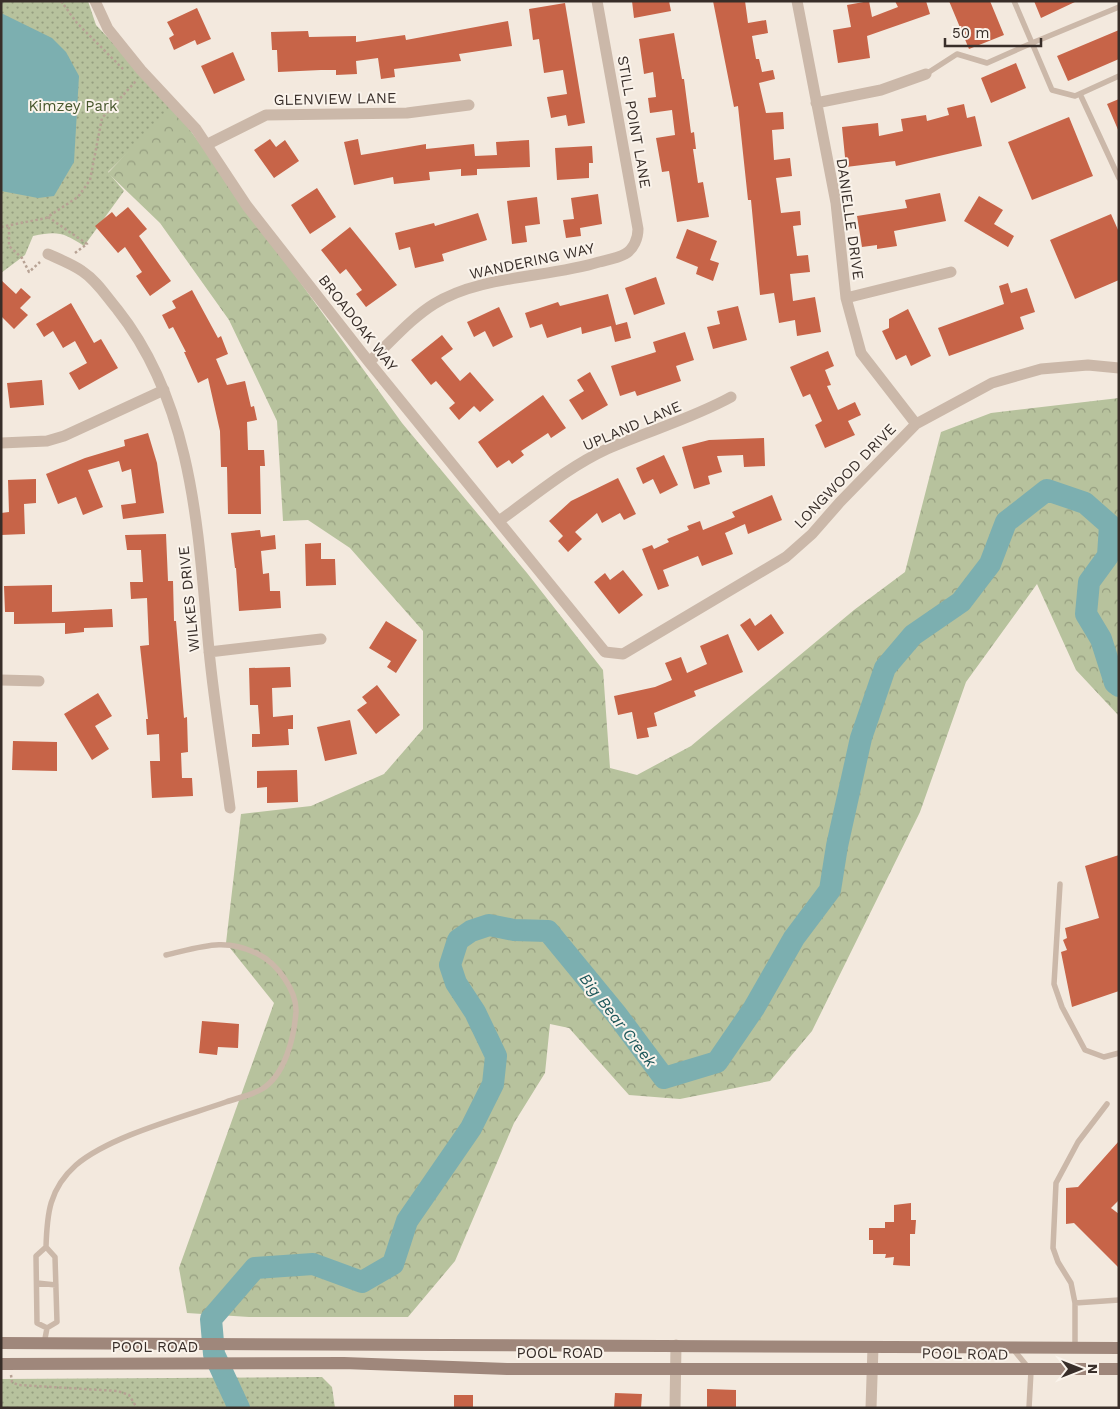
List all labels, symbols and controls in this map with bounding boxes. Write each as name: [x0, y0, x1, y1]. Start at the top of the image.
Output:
scale bar: [945, 15, 1041, 47]
text: 50 m: [952, 24, 989, 42]
street label: STILL POINT LANE: [613, 54, 655, 190]
street label: GLENVIEW LANE: [273, 89, 397, 109]
park label: Kimzey Park: [28, 97, 118, 115]
street label: DANIELLE DRIVE: [833, 157, 867, 281]
street label: WANDERING WAY: [468, 239, 597, 283]
street label: BROADOAK WAY: [315, 271, 402, 375]
street label: UPLAND LANE: [580, 397, 684, 455]
street label: LONGWOOD DRIVE: [790, 420, 900, 532]
street label: WILKES DRIVE: [174, 545, 204, 653]
water label: Big Bear Creek: [575, 969, 661, 1072]
street label: POOL ROAD: [112, 1338, 198, 1356]
street label: POOL ROAD: [517, 1344, 603, 1362]
street label: POOL ROAD: [921, 1344, 1009, 1364]
north arrow: [1055, 1344, 1105, 1394]
text: N: [1085, 1364, 1101, 1374]

